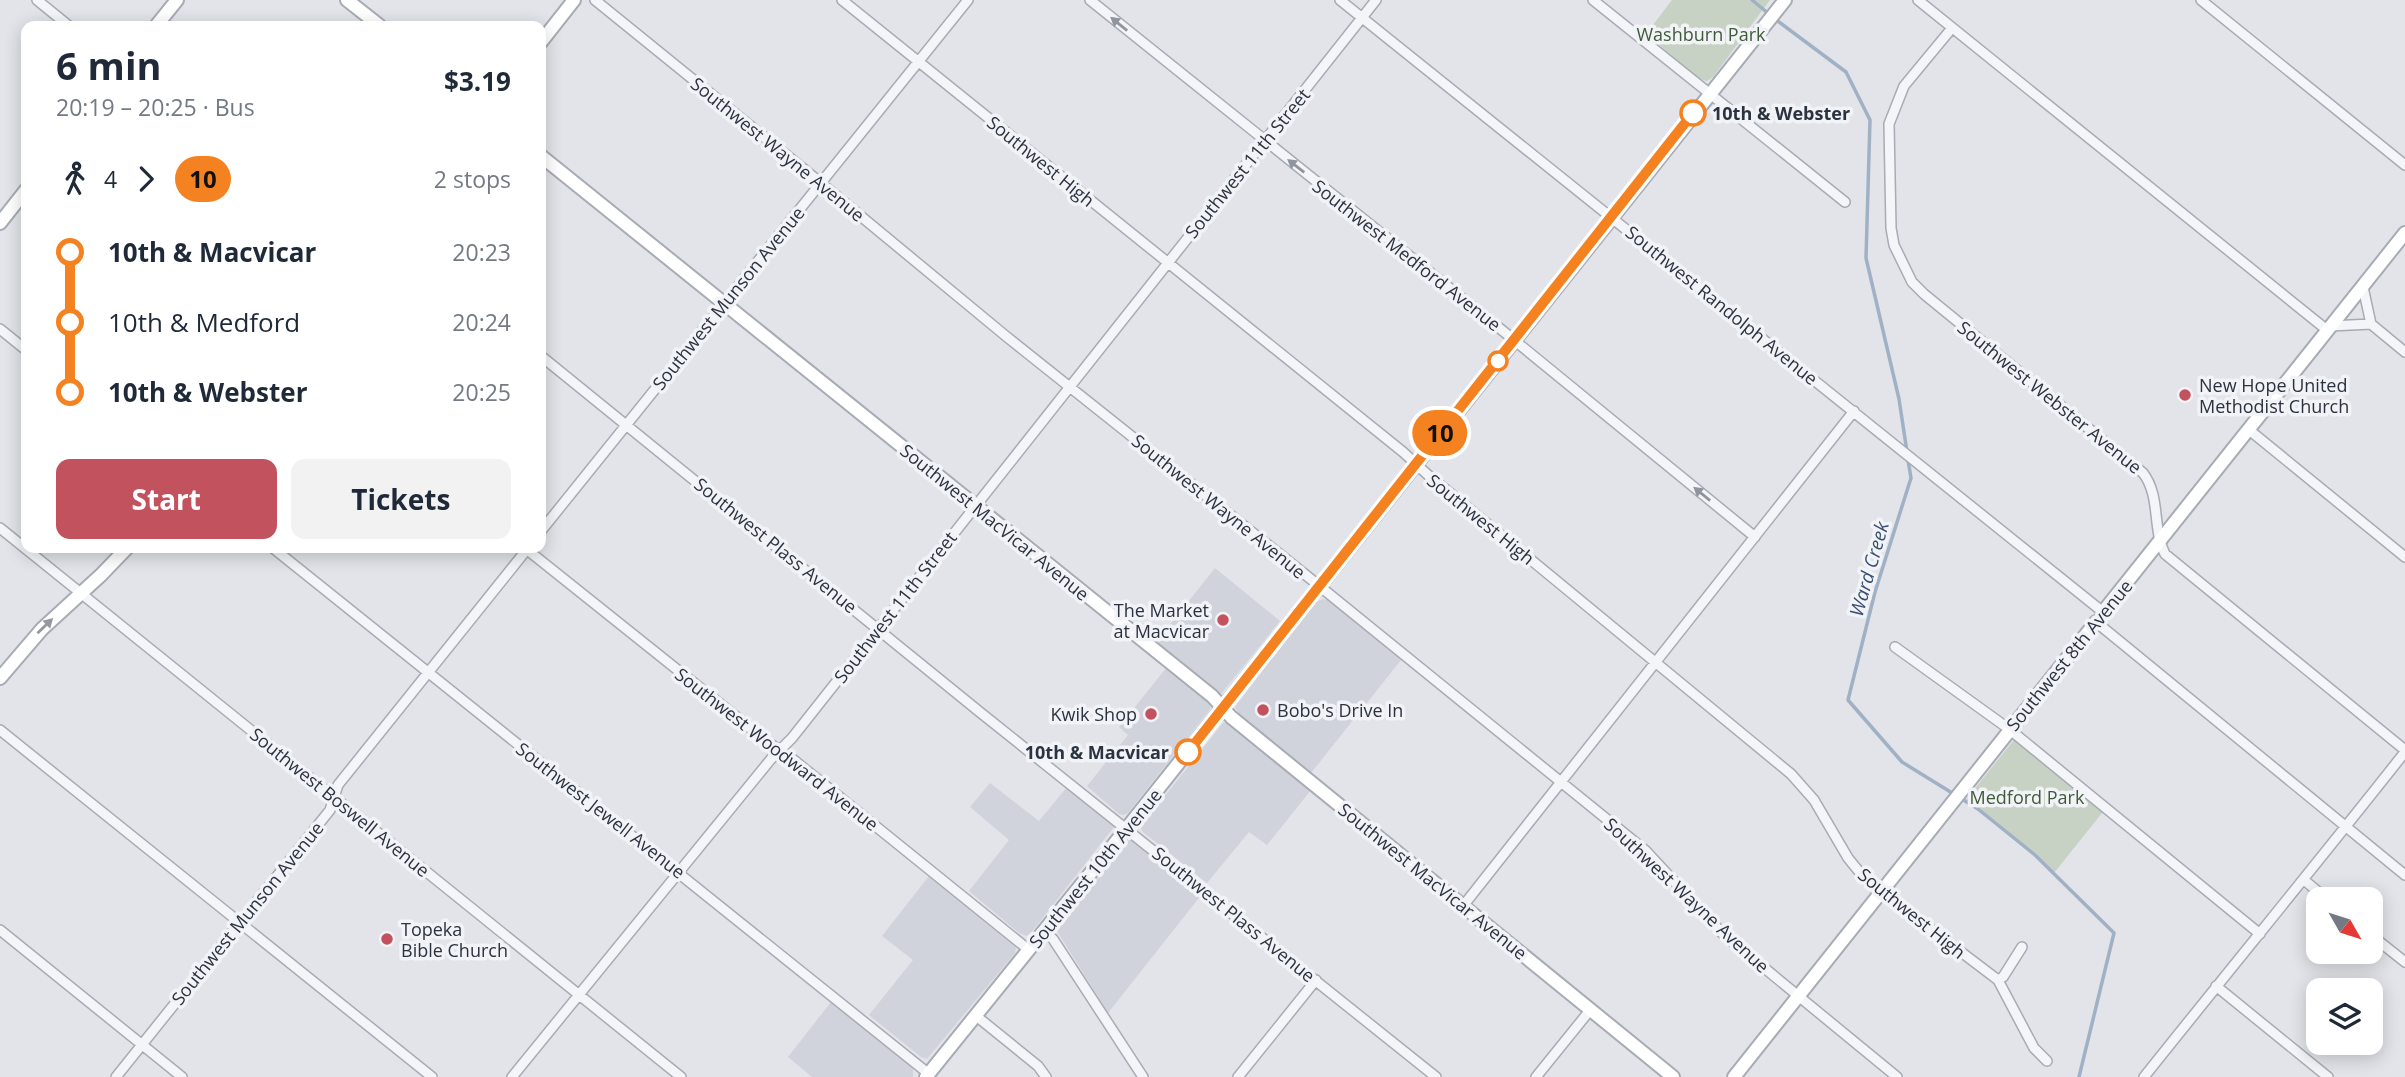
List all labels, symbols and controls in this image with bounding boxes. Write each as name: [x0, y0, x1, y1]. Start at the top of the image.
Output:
one-way arrow: [1111, 16, 1129, 31]
park label: Washburn Park: [1636, 22, 1766, 46]
text: 6 min: [56, 39, 161, 91]
text: $3.19: [444, 63, 511, 99]
street label: Southwest Wayne Avenue: [686, 71, 870, 227]
street label: Southwest 11th Street: [1179, 83, 1315, 243]
text: 20:19 – 20:25 · Bus: [56, 91, 255, 123]
marker: 10th & Webster: [1680, 100, 1706, 126]
place label: 10th & Webster: [1712, 101, 1850, 125]
street label: Southwest High: [982, 110, 1100, 212]
icon: walk: [56, 160, 94, 198]
icon: forward: [127, 160, 165, 198]
one-way arrow: [1287, 160, 1305, 174]
text: 10: [189, 162, 217, 195]
text: 4: [104, 163, 117, 195]
text: 2 stops: [434, 163, 511, 195]
street label: Southwest Medford Avenue: [1308, 174, 1506, 336]
street label: Southwest Munson Avenue: [647, 201, 809, 395]
street label: Southwest Randolph Avenue: [1621, 220, 1823, 390]
text: 10th & Macvicar: [108, 234, 316, 270]
text: 20:23: [452, 236, 511, 268]
text: 10th & Medford: [108, 304, 300, 340]
text: 20:24: [452, 306, 511, 338]
street label: Southwest Webster Avenue: [1953, 315, 2147, 479]
unlabelled marker: [1488, 351, 1508, 371]
place label: New Hope United Methodist Church: [2199, 373, 2349, 418]
text: 10th & Webster: [108, 374, 307, 410]
text: 20:25: [452, 376, 511, 408]
marker: New Hope United Methodist Church: [2177, 387, 2193, 403]
line badge: 10: [1408, 410, 1472, 456]
text: 10: [1426, 416, 1454, 449]
street label: Southwest Wayne Avenue: [1127, 428, 1311, 584]
street label: Southwest MacVicar Avenue: [896, 438, 1094, 606]
button: Start: [56, 459, 277, 539]
button: Tickets: [291, 459, 511, 539]
street label: Southwest High: [1422, 468, 1540, 570]
street label: Southwest Plass Avenue: [690, 472, 862, 618]
one-way arrow: [1693, 487, 1710, 502]
water label: Ward Creek: [1843, 518, 1895, 619]
street label: Southwest 11th Street: [828, 526, 962, 688]
street label: Southwest 8th Avenue: [2001, 574, 2137, 736]
place label: The Market at Macvicar: [1114, 598, 1210, 643]
marker: The Market at Macvicar: [1215, 612, 1231, 628]
one-way arrow: [36, 618, 53, 635]
street label: Southwest Woodward Avenue: [670, 662, 884, 836]
place label: Bobo's Drive In: [1277, 698, 1403, 722]
place label: Kwik Shop: [1051, 702, 1137, 726]
marker: Bobo's Drive In: [1255, 702, 1271, 718]
marker: Kwik Shop: [1143, 706, 1159, 722]
street label: Southwest Boswell Avenue: [245, 722, 435, 882]
street label: Southwest Jewell Avenue: [512, 736, 690, 884]
marker: 10th & Macvicar: [1175, 739, 1201, 765]
place label: 10th & Macvicar: [1025, 740, 1169, 764]
street label: Southwest 10th Avenue: [1023, 783, 1167, 953]
park label: Medford Park: [1970, 785, 2085, 809]
street label: Southwest MacVicar Avenue: [1334, 797, 1532, 965]
street label: Southwest Wayne Avenue: [1599, 812, 1775, 978]
street label: Southwest Munson Avenue: [166, 816, 328, 1010]
street label: Southwest Plass Avenue: [1148, 841, 1320, 987]
street label: Southwest High: [1853, 862, 1971, 964]
north arrow: [2306, 887, 2384, 964]
map controls: [2306, 887, 2383, 1055]
place label: Topeka Bible Church: [401, 917, 508, 962]
marker: Topeka Bible Church: [379, 931, 395, 947]
button: layers: [2306, 978, 2383, 1055]

